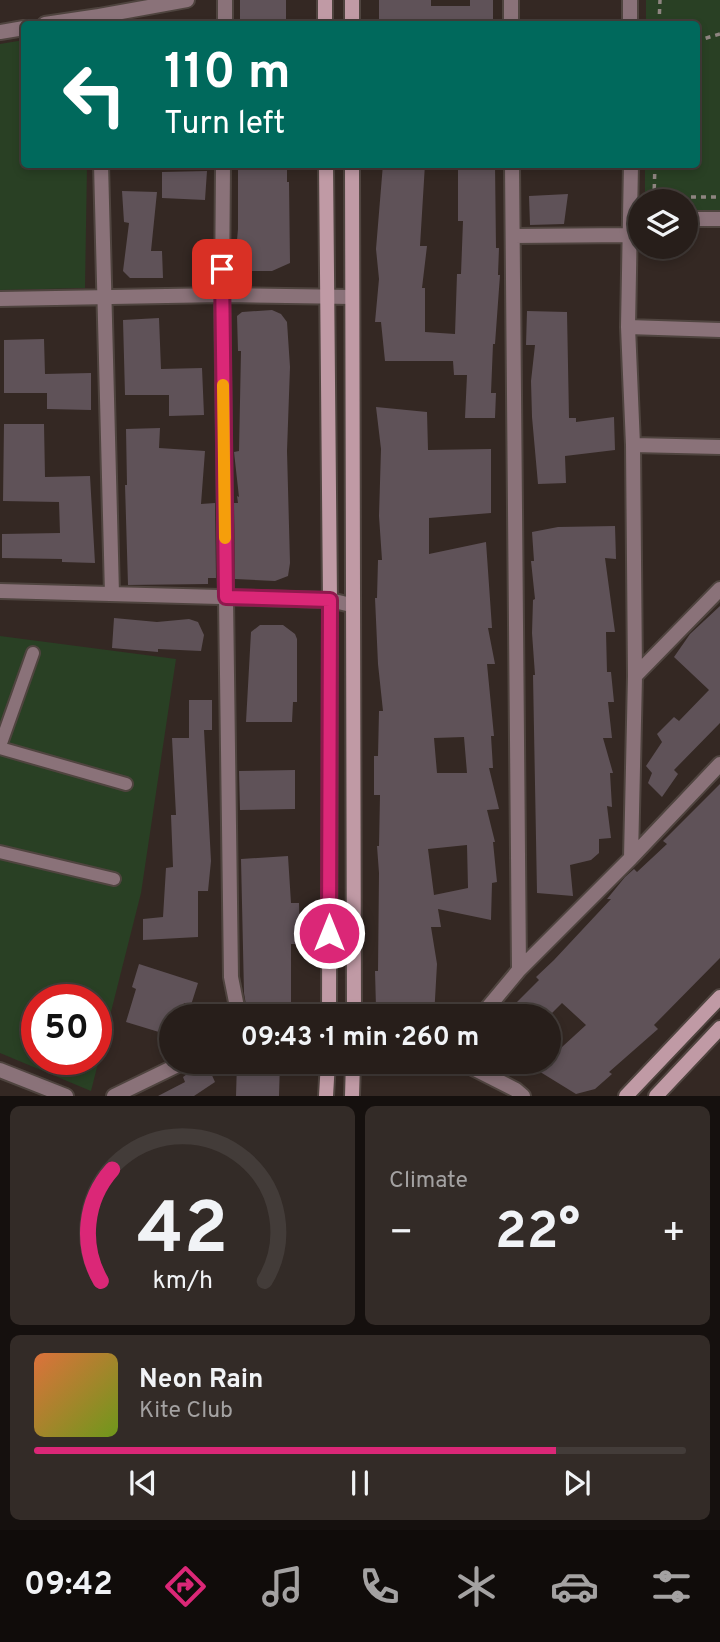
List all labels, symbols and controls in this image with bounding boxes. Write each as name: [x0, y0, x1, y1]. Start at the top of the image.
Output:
text: 110 m: [164, 44, 291, 106]
icon: left: [49, 49, 140, 140]
text: Turn left: [164, 105, 285, 145]
map controls: [628, 189, 698, 259]
button: layers: [628, 189, 698, 259]
pin: [192, 239, 252, 299]
icon: arrive: [203, 250, 241, 288]
position arrow: [292, 896, 366, 970]
speed limit sign: 50: [21, 984, 112, 1075]
text: 09:43 · 1 min · 260 m: [241, 1022, 479, 1055]
text: Climate: [389, 1167, 468, 1196]
text: 42: [137, 1188, 228, 1280]
text: 22°: [495, 1201, 580, 1267]
text: −: [389, 1210, 414, 1259]
text: +: [661, 1210, 686, 1259]
text: km/h: [152, 1266, 213, 1298]
text: Neon Rain: [139, 1364, 264, 1397]
text: Kite Club: [139, 1397, 233, 1426]
icon: previous: [124, 1464, 162, 1502]
icon: pause: [341, 1464, 379, 1502]
icon: next: [558, 1464, 596, 1502]
icon: directions: [161, 1562, 210, 1611]
icon: music: [258, 1562, 307, 1611]
icon: phone: [355, 1562, 404, 1611]
icon: climate: [452, 1562, 501, 1611]
icon: car: [550, 1562, 599, 1611]
icon: filters: [647, 1562, 696, 1611]
text: 09:42: [24, 1566, 113, 1606]

